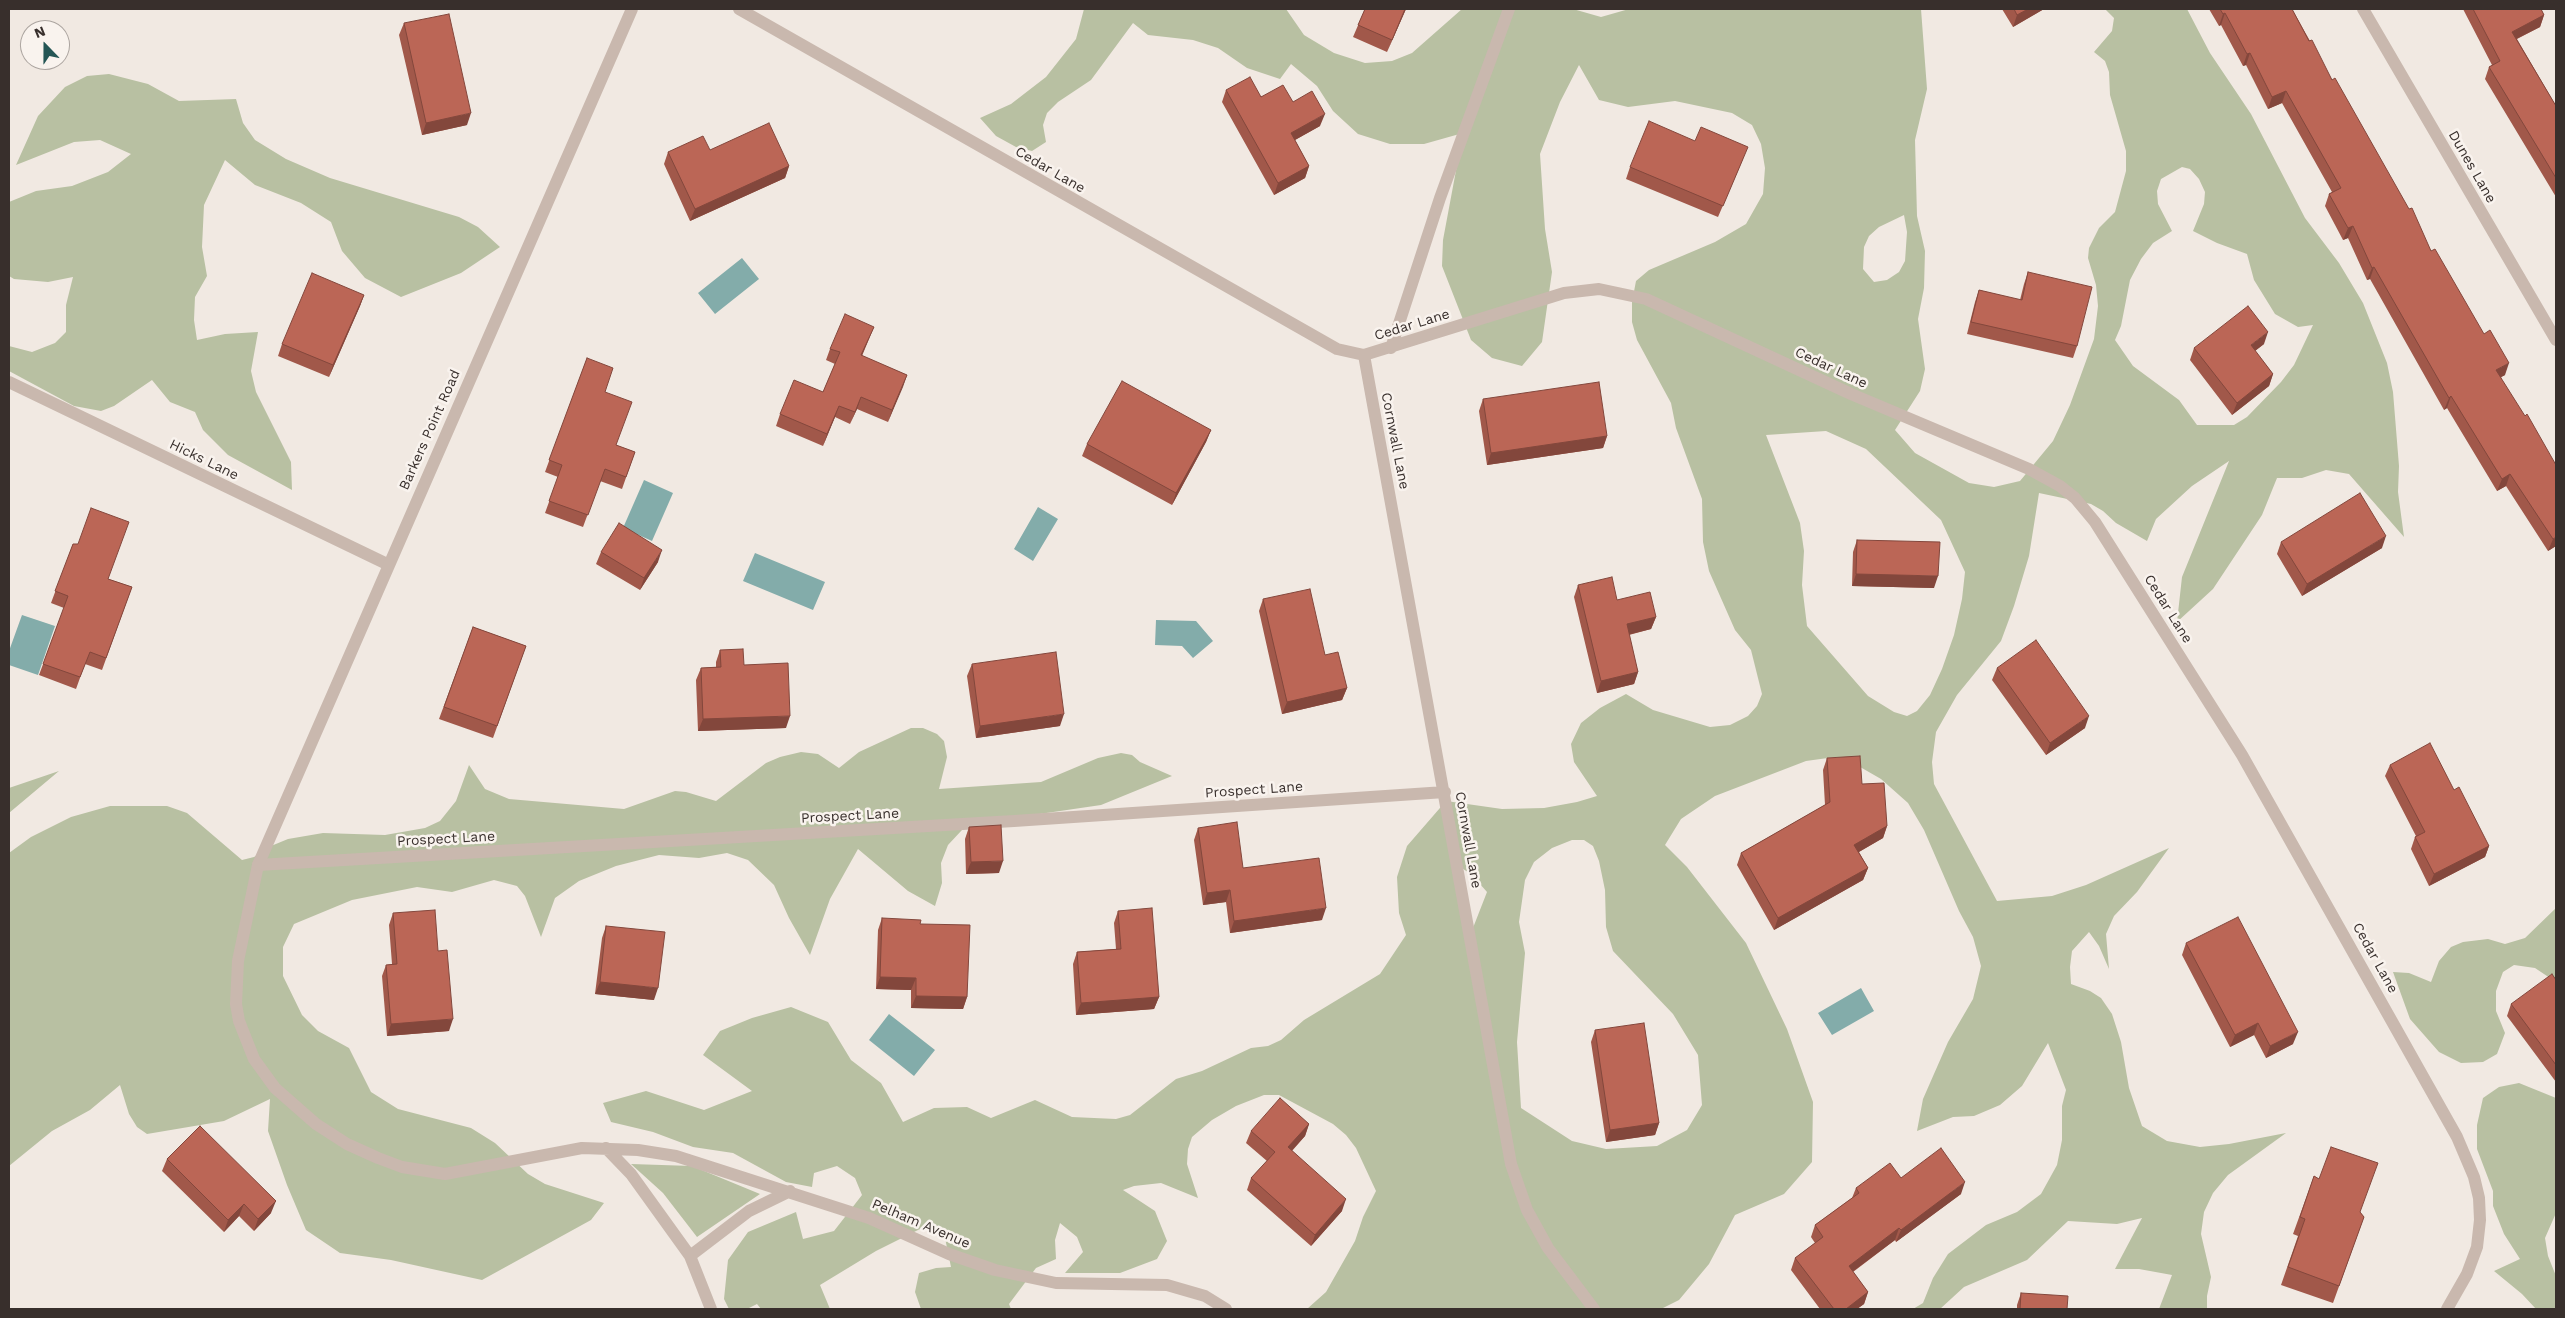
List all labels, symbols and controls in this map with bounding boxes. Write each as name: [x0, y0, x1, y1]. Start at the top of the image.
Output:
north arrow: [20, 20, 70, 70]
text: N: [32, 23, 48, 41]
street label: Dunes Lane: [2445, 128, 2499, 206]
street label: Cedar Lane: [1012, 143, 1088, 197]
street label: Cedar Lane: [1372, 306, 1452, 344]
street label: Cedar Lane: [1792, 344, 1870, 392]
street label: Barkers Point Road: [396, 367, 464, 493]
street label: Cornwall Lane: [1377, 391, 1413, 491]
street label: Hicks Lane: [167, 436, 241, 484]
street label: Cedar Lane: [2140, 572, 2196, 646]
street label: Prospect Lane: [1204, 778, 1304, 802]
street label: Cornwall Lane: [1451, 790, 1485, 890]
street label: Prospect Lane: [801, 805, 899, 827]
street label: Prospect Lane: [397, 828, 495, 850]
street label: Cedar Lane: [2349, 920, 2401, 996]
street label: Pelham Avenue: [869, 1196, 973, 1252]

